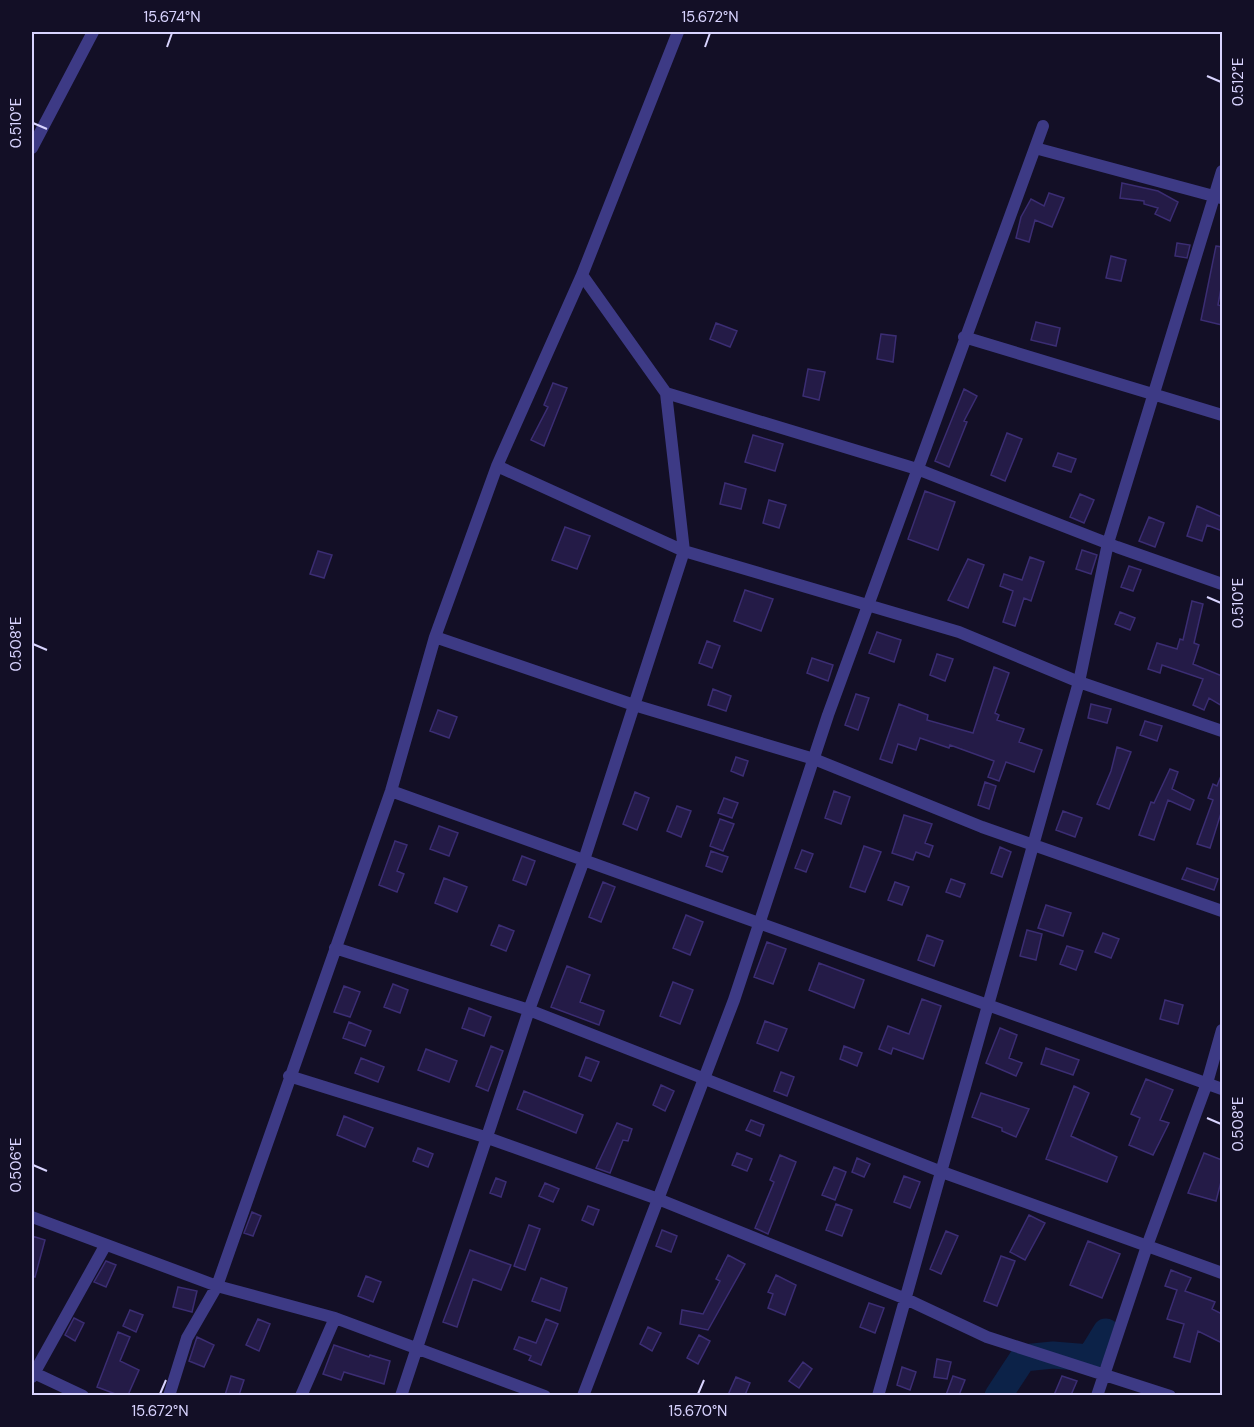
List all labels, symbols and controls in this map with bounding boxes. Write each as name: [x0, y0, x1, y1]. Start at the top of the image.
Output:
text: 15.674°N: [143, 7, 201, 27]
text: 15.672°N: [681, 7, 739, 27]
text: 0.512°E: [1228, 58, 1248, 106]
text: 0.510°E: [6, 98, 26, 148]
text: 0.510°E: [1228, 578, 1248, 628]
text: 0.508°E: [6, 617, 26, 671]
text: 0.508°E: [1228, 1097, 1248, 1151]
text: 0.506°E: [6, 1137, 26, 1193]
text: 15.672°N: [131, 1401, 189, 1421]
text: 15.670°N: [669, 1401, 727, 1421]

